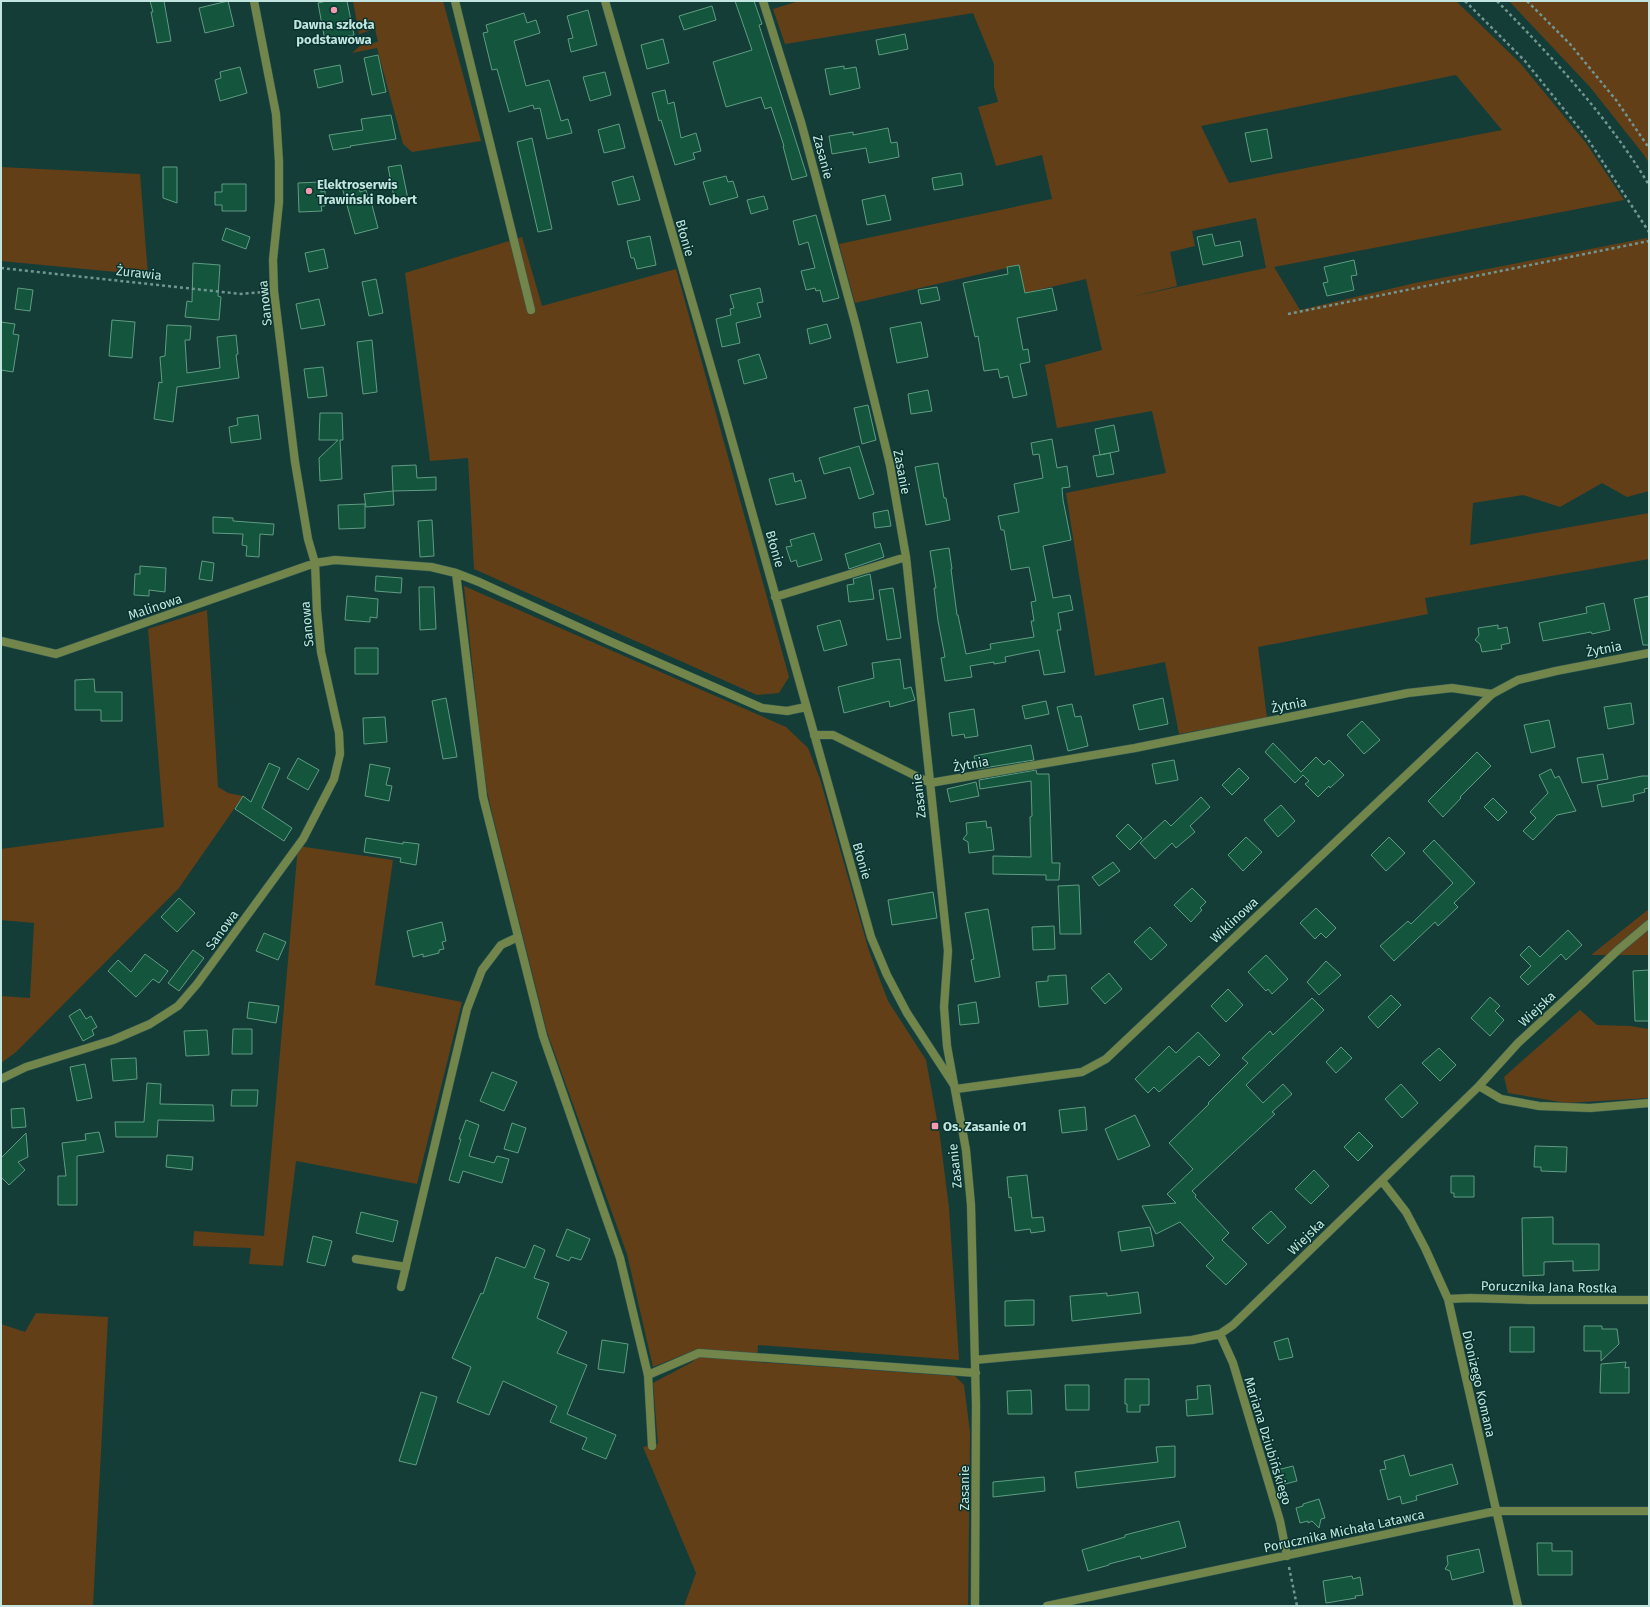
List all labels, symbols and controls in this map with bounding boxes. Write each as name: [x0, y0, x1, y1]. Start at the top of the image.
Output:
marker: Dawna szkoła podstawowa: [329, 5, 339, 15]
place label: Dawna szkoła podstawowa: [293, 17, 375, 47]
street label: Zasanie: [810, 133, 836, 181]
place label: Elektroserwis Trawiński Robert: [317, 177, 418, 207]
marker: Elektroserwis Trawiński Robert: [304, 186, 314, 196]
street label: Błonie: [673, 218, 697, 258]
street label: Żurawia: [115, 263, 163, 283]
street label: Sanowa: [255, 280, 275, 326]
street label: Zasanie: [890, 449, 914, 495]
street label: Błonie: [763, 529, 787, 569]
street label: Malinowa: [126, 591, 184, 623]
street label: Sanowa: [298, 601, 316, 647]
street label: Żytnia: [1585, 638, 1623, 660]
street label: Żytnia: [1270, 694, 1308, 716]
street label: Żytnia: [952, 753, 990, 775]
street label: Zasanie: [909, 773, 929, 819]
street label: Błonie: [850, 841, 874, 881]
street label: Wiklinowa: [1207, 894, 1261, 946]
street label: Sanowa: [203, 907, 241, 953]
street label: Wiejska: [1516, 988, 1558, 1030]
place label: Os. Zasanie 01: [943, 1119, 1026, 1134]
marker: Os. Zasanie 01: [930, 1121, 940, 1131]
street label: Zasanie: [945, 1143, 965, 1189]
street label: Wiejska: [1285, 1216, 1327, 1258]
street label: Porucznika Jana Rostka: [1481, 1278, 1617, 1296]
street label: Dionizego Komana: [1459, 1329, 1499, 1439]
street label: Mariana Dziubińskiego: [1241, 1375, 1295, 1507]
street label: Zasanie: [957, 1466, 972, 1510]
street label: Porucznika Michała Latawca: [1262, 1507, 1426, 1555]

